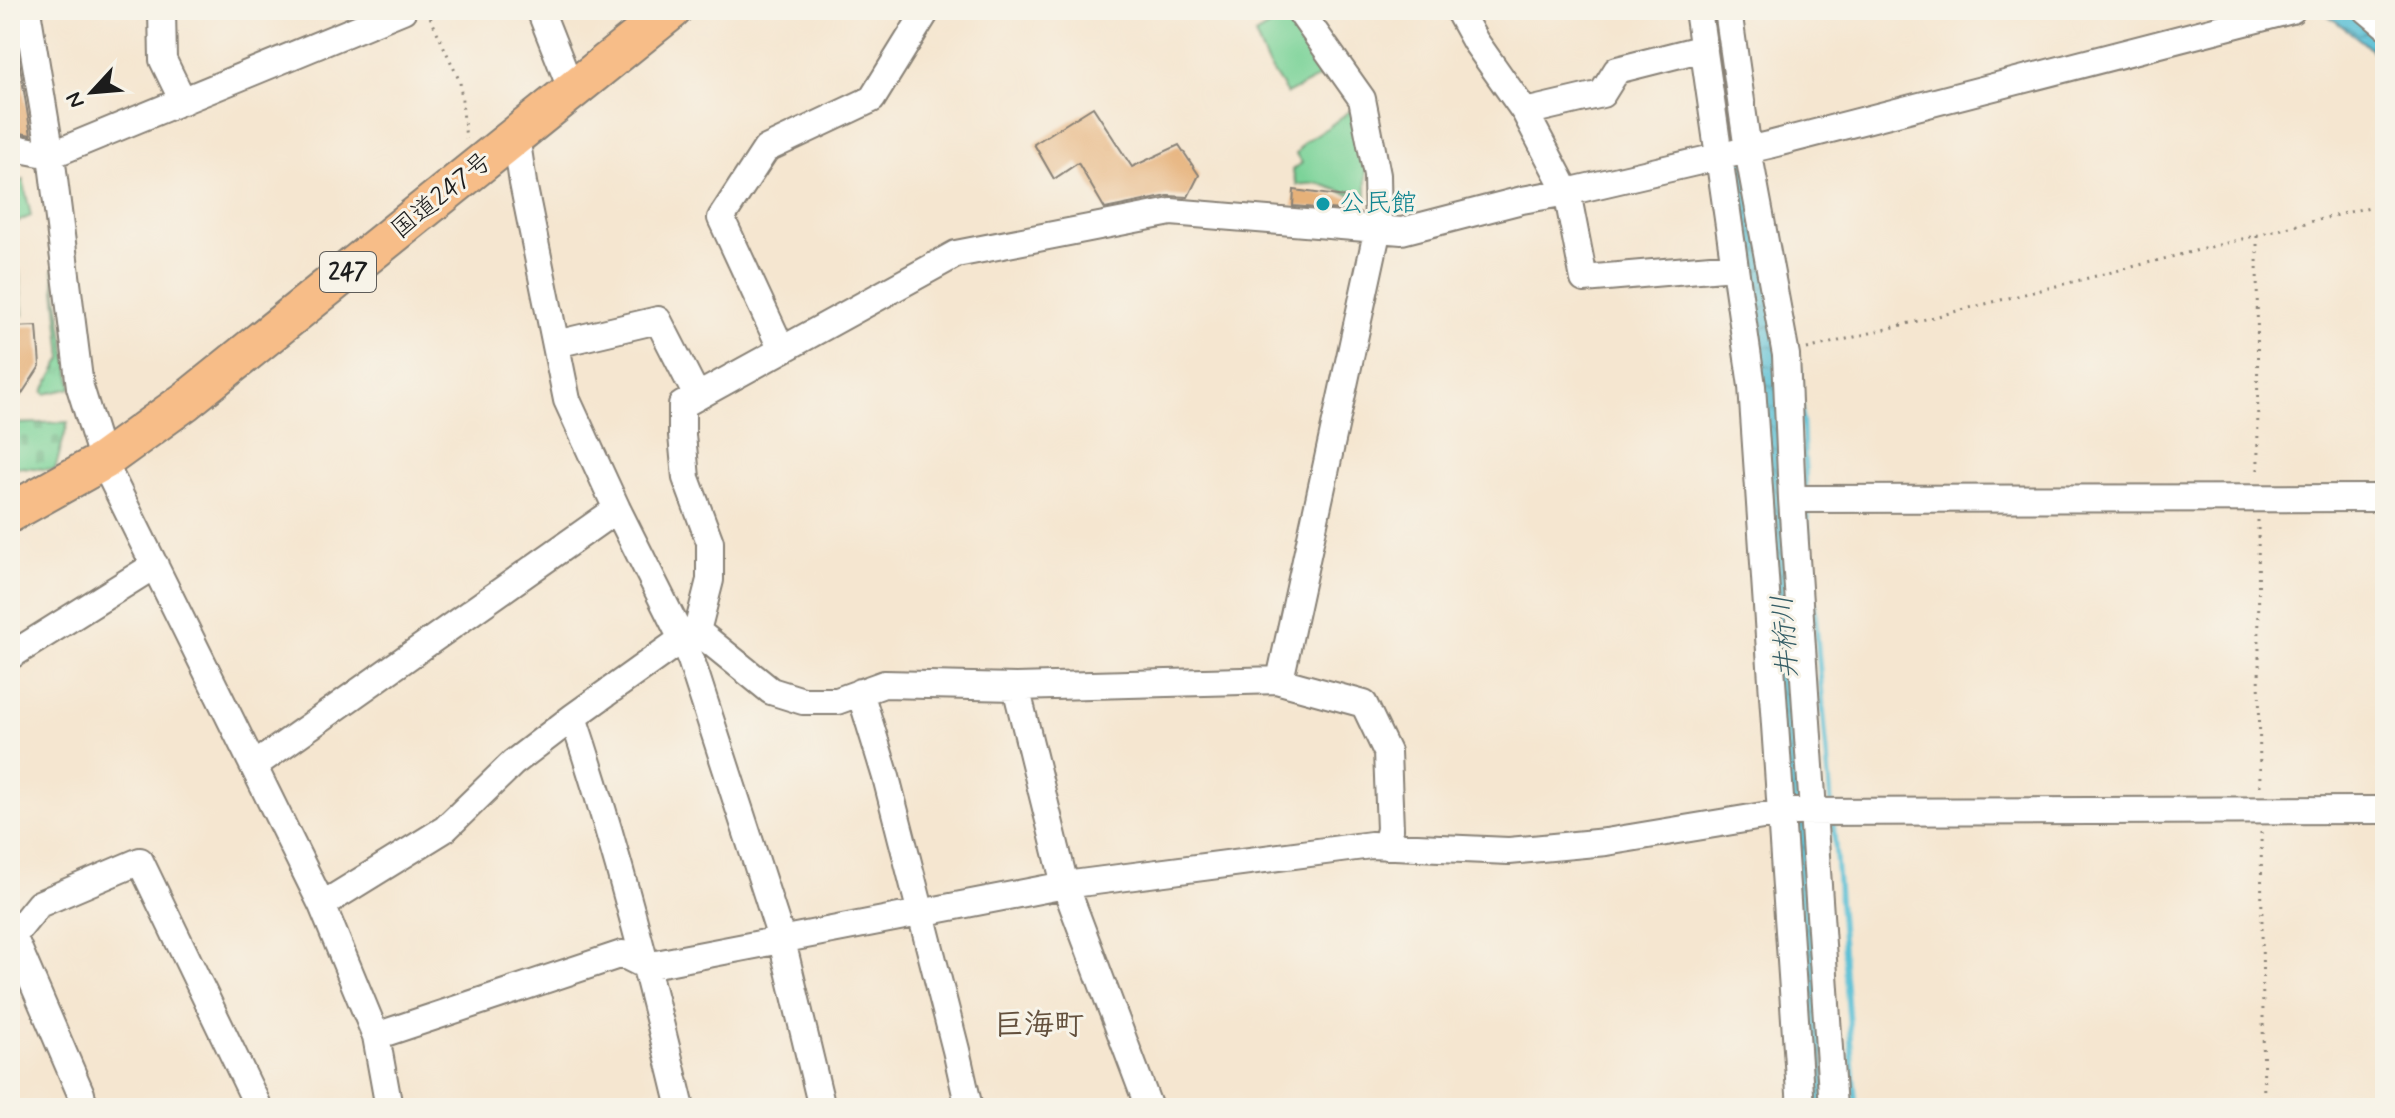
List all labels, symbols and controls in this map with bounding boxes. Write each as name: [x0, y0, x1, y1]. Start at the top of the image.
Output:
north arrow: [52, 52, 132, 132]
text: N: [60, 87, 92, 113]
street label: 国道247号: [384, 145, 500, 247]
place label: 公民館: [1339, 187, 1417, 221]
marker: 公民館: [1314, 195, 1332, 213]
road number: 247: [320, 252, 376, 292]
water label: 井桁川: [1765, 594, 1807, 680]
district label: 巨海町: [994, 1006, 1084, 1045]

